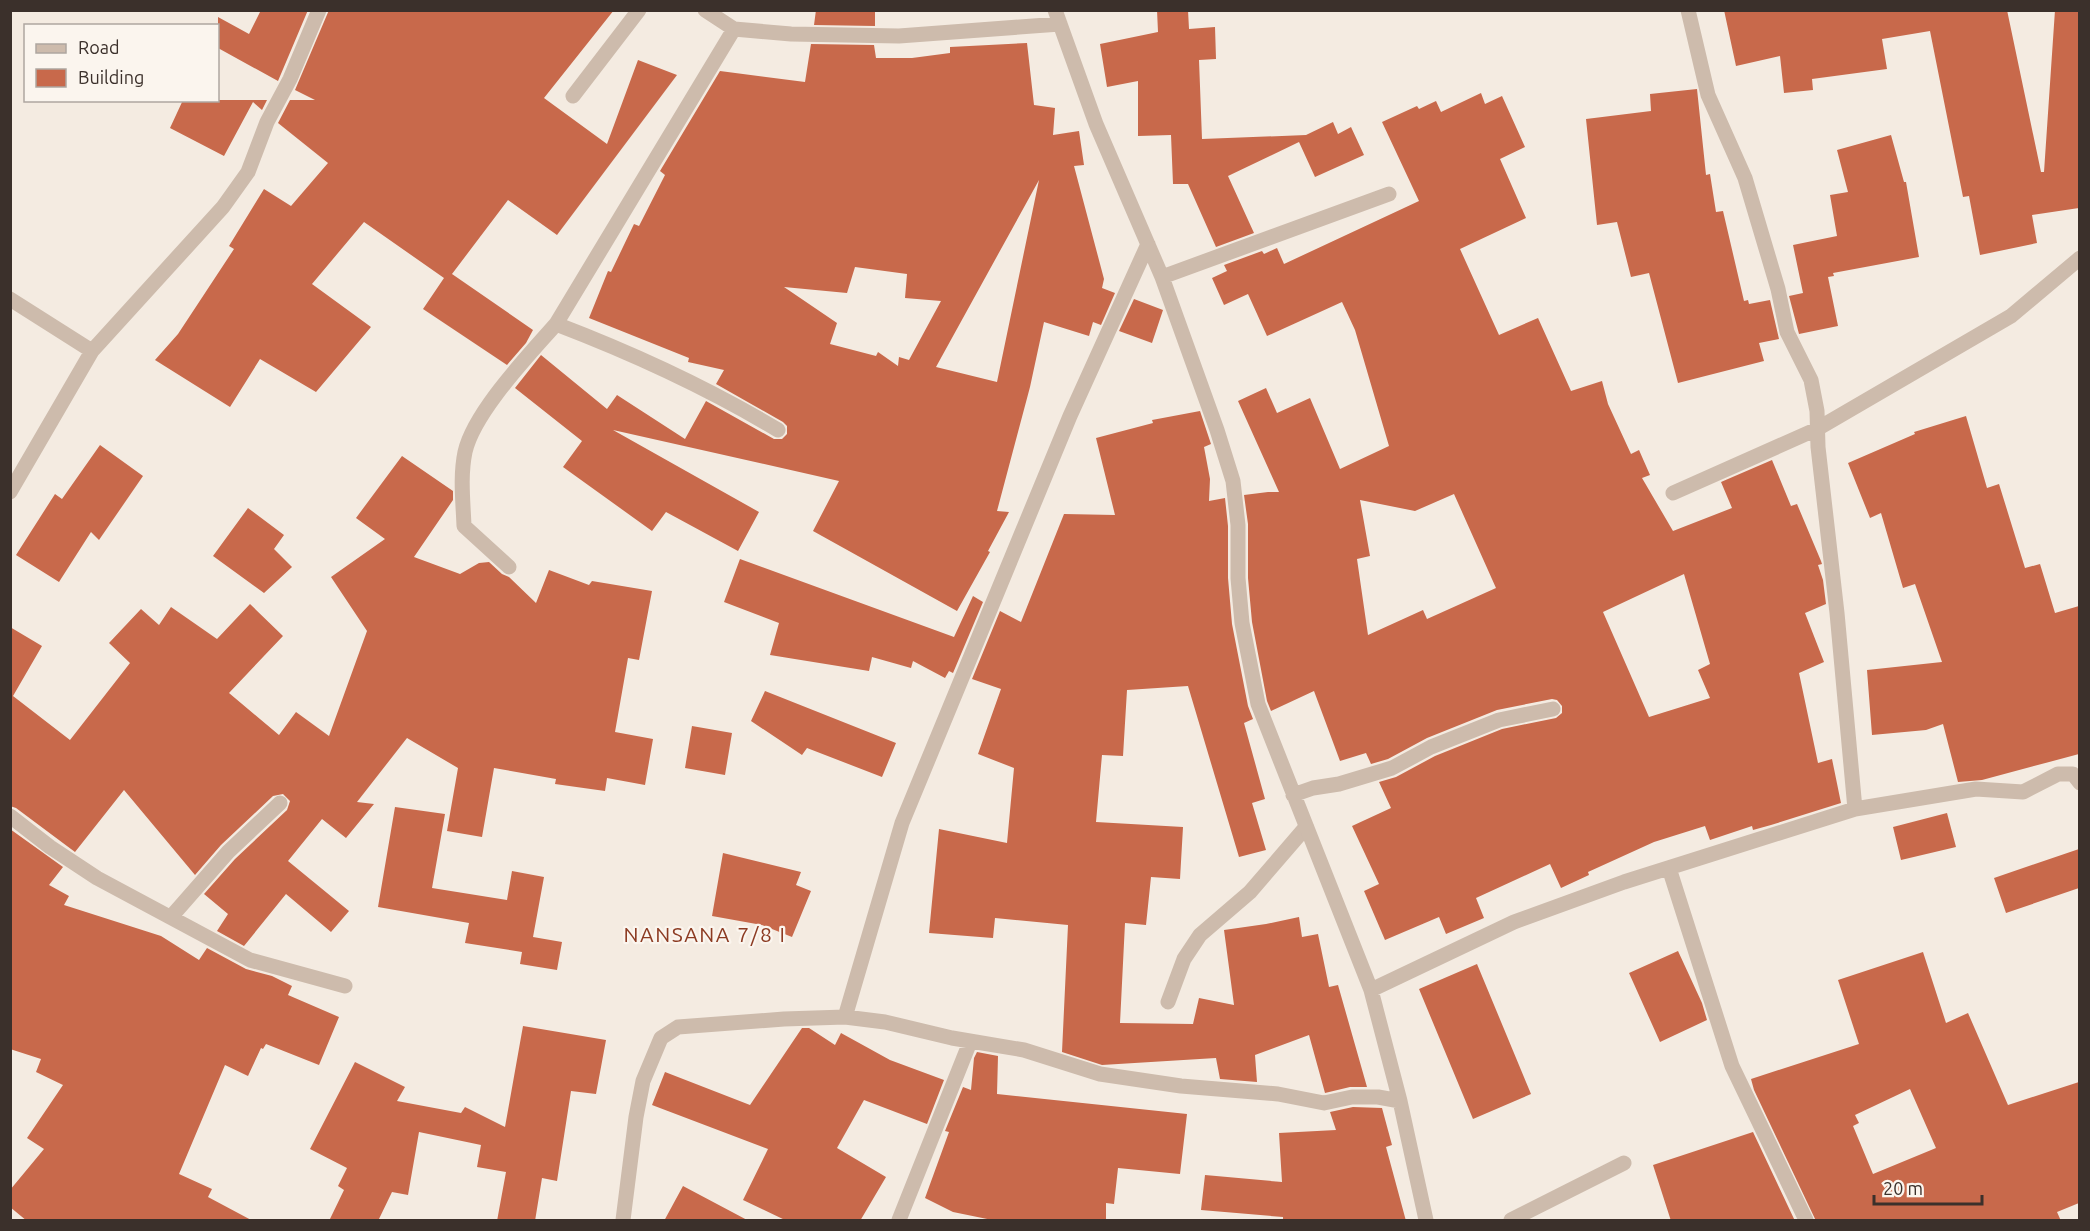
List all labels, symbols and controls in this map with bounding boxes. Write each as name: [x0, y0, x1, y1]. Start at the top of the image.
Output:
legend: [24, 24, 219, 102]
text: Road: [78, 37, 120, 57]
text: Building: [78, 67, 144, 87]
district label: NANSANA 7/8 I: [624, 922, 786, 946]
scale bar: [1874, 1168, 1982, 1206]
text: 20 m: [1883, 1178, 1923, 1198]

